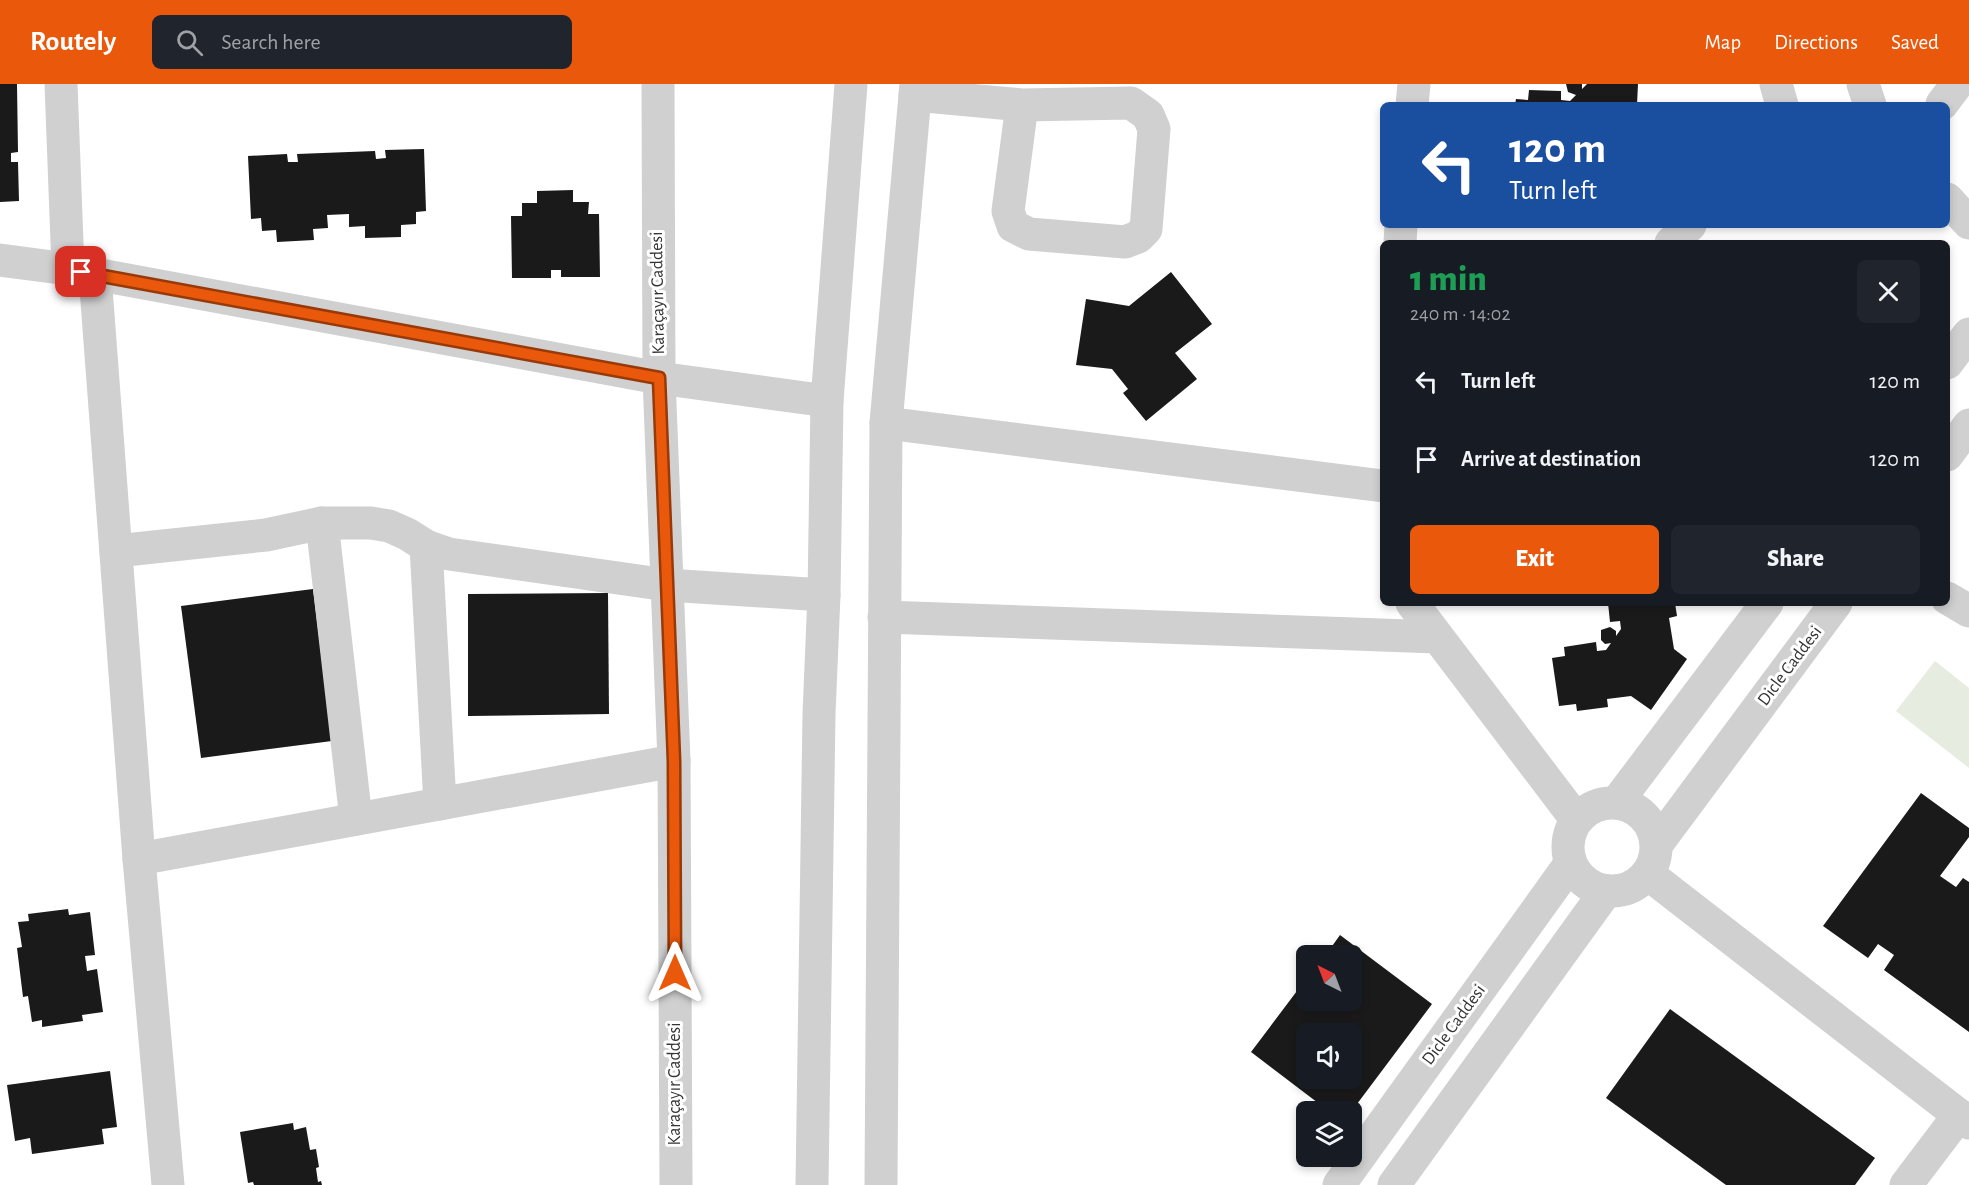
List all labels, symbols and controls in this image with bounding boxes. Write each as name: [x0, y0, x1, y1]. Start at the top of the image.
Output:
search box: [152, 15, 572, 69]
icon: search: [173, 26, 206, 59]
text: Routely: [30, 28, 116, 56]
text: Search here: [221, 31, 321, 53]
text: Map: [1705, 32, 1741, 53]
text: Directions: [1774, 32, 1858, 53]
text: Saved: [1891, 32, 1939, 53]
icon: left: [1410, 126, 1488, 204]
text: 120 m: [1509, 128, 1606, 170]
text: Turn left: [1509, 177, 1597, 204]
street label: Karaçayır Caddesi: [648, 231, 668, 355]
pin: [55, 246, 106, 297]
icon: arrive: [64, 255, 97, 288]
button: close: [1857, 260, 1920, 323]
text: 1 min: [1410, 261, 1487, 297]
text: 240 m · 14:02: [1410, 304, 1511, 324]
icon: left: [1410, 365, 1443, 398]
text: Turn left: [1461, 370, 1535, 392]
text: 120 m: [1870, 370, 1920, 392]
icon: arrive: [1410, 443, 1443, 476]
text: Arrive at destination: [1461, 448, 1641, 470]
text: 120 m: [1870, 448, 1920, 470]
button: Exit: [1410, 525, 1659, 594]
button: Share: [1671, 525, 1920, 594]
street label: Dicle Caddesi: [1754, 623, 1826, 709]
position arrow: [643, 941, 707, 1005]
north arrow: [1296, 945, 1362, 1011]
map controls: [1296, 945, 1362, 1167]
street label: Dicle Caddesi: [1419, 982, 1489, 1068]
street label: Karaçayır Caddesi: [666, 1022, 684, 1146]
button: sound: [1296, 1023, 1362, 1089]
button: layers: [1296, 1101, 1362, 1167]

